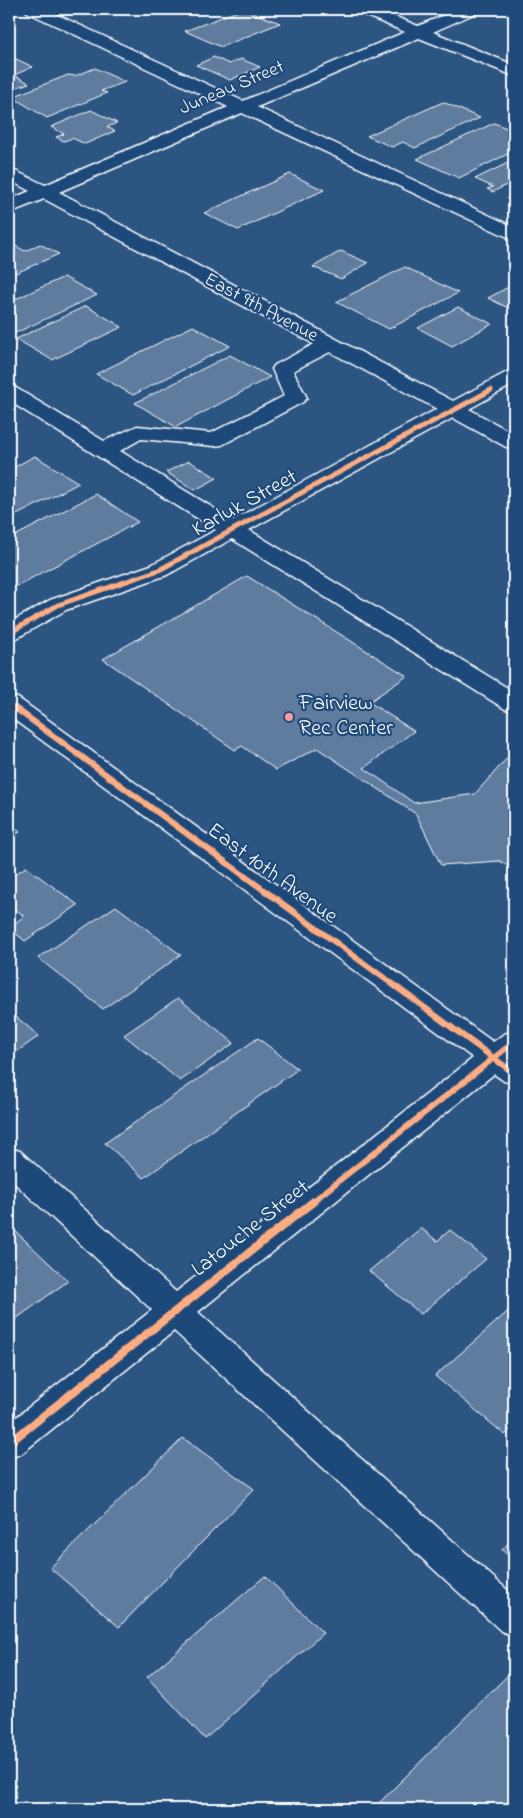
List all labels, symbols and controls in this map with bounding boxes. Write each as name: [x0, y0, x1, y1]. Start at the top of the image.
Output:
street label: Juneau Street: [175, 54, 289, 122]
street label: East 9th Avenue: [199, 267, 323, 350]
street label: Karluk Street: [186, 462, 304, 546]
place label: Fairview Rec Center: [298, 688, 393, 745]
marker: Fairview Rec Center: [283, 711, 295, 723]
street label: East 10th Avenue: [200, 816, 344, 933]
street label: Latouche Street: [185, 1172, 317, 1285]

